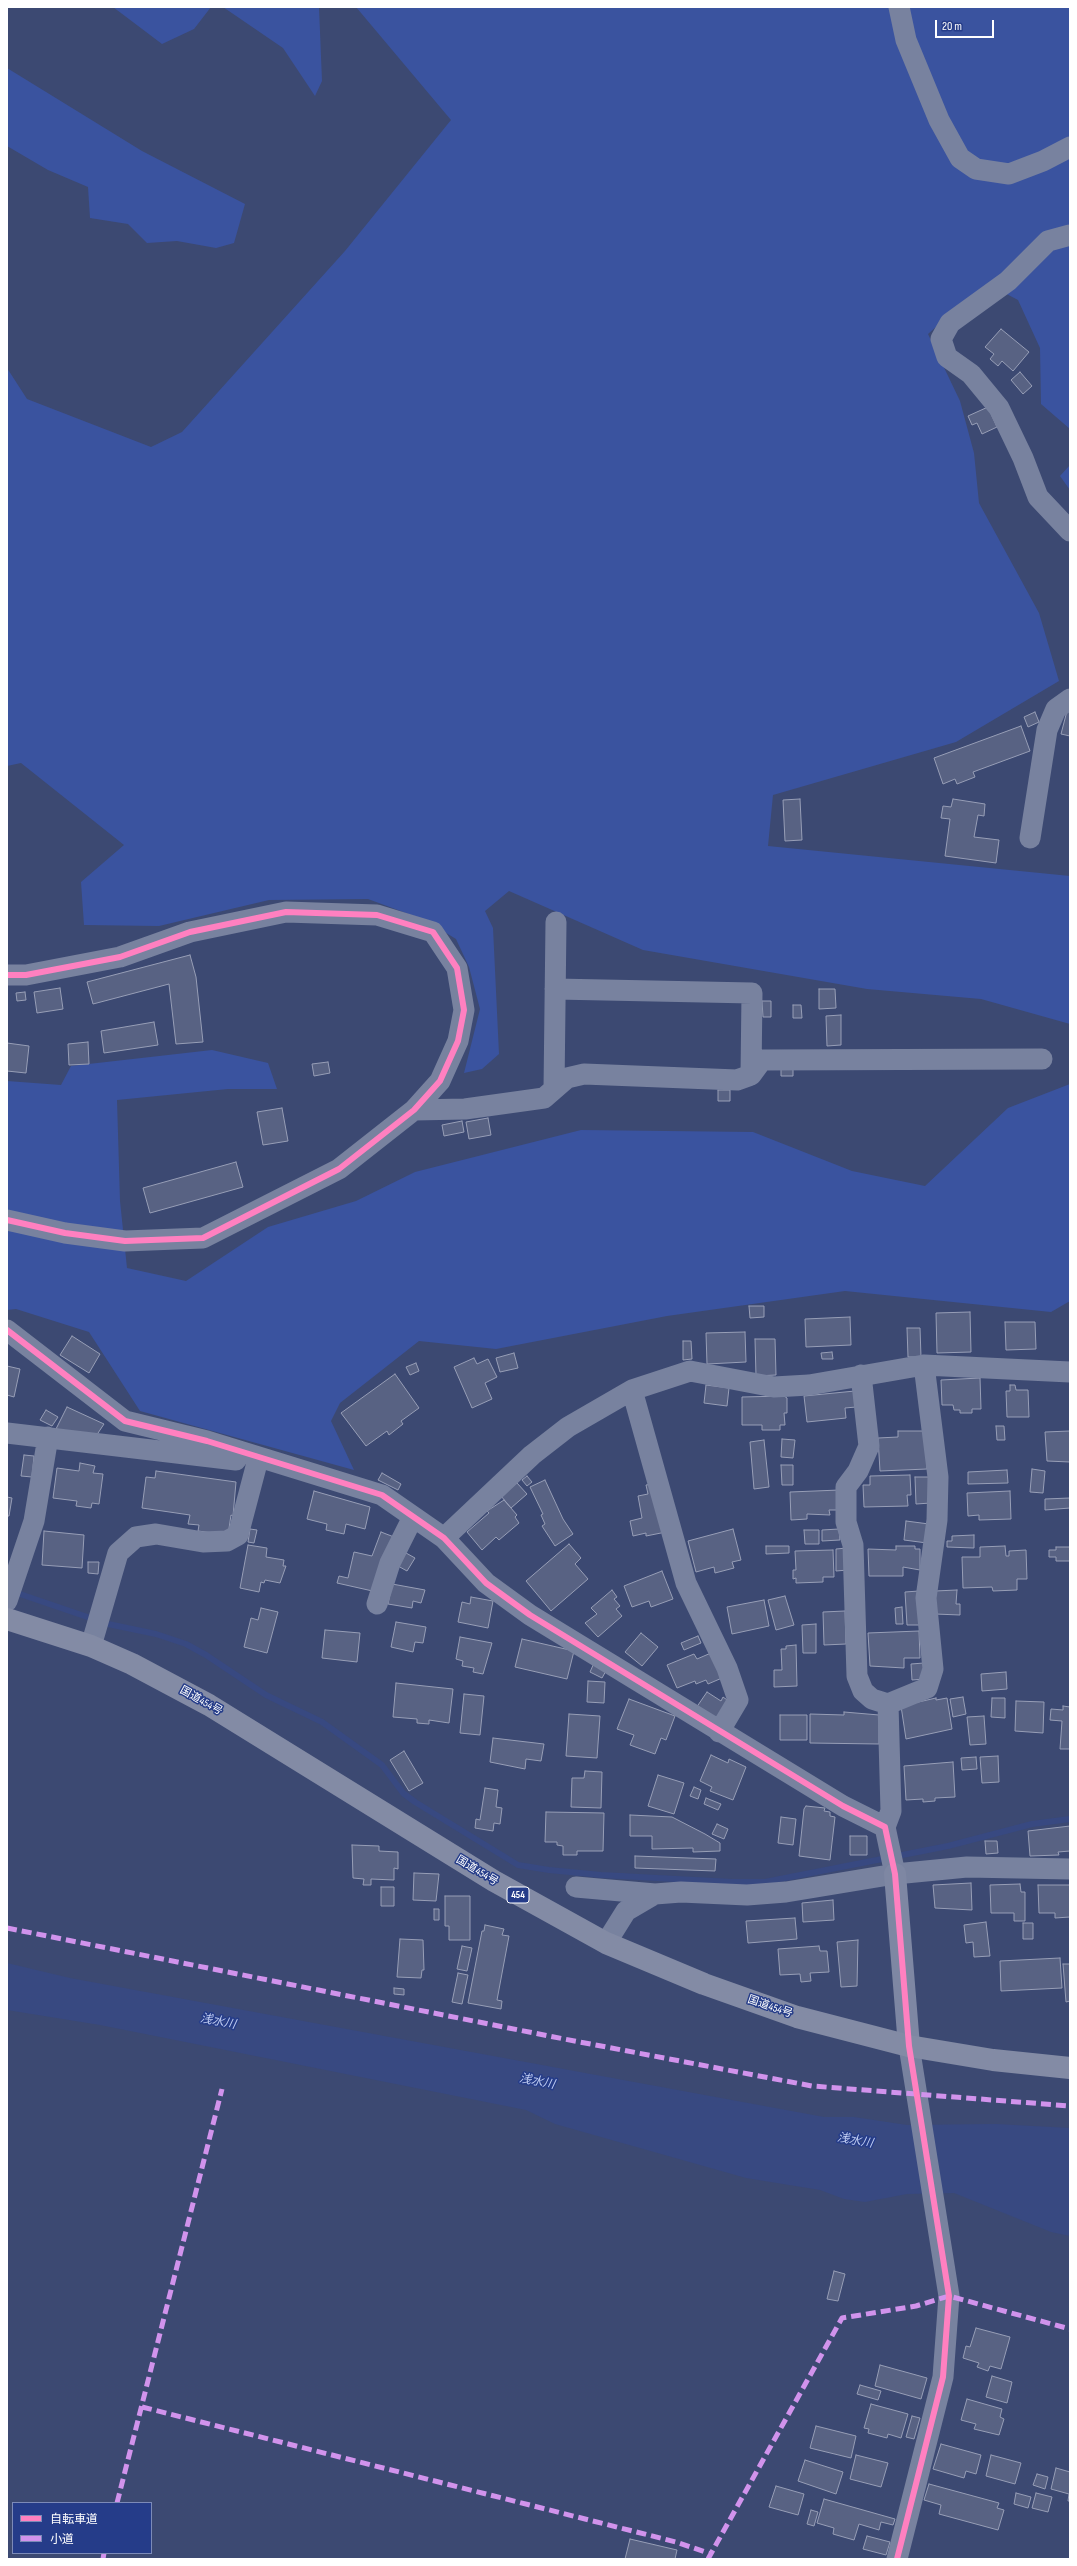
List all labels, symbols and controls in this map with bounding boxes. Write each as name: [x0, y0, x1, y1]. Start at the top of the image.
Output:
scale bar: [937, 12, 996, 38]
text: 20 m: [942, 19, 962, 34]
street label: 国道454号: [177, 1684, 225, 1718]
street label: 国道454号: [454, 1853, 500, 1889]
road number: 454: [507, 1887, 529, 1903]
street label: 国道454号: [746, 1993, 794, 2021]
water label: 浅水川: [199, 2011, 237, 2033]
water label: 浅水川: [518, 2071, 556, 2093]
water label: 浅水川: [836, 2131, 874, 2151]
legend: [12, 2502, 152, 2554]
text: 自転車道: [50, 2512, 98, 2527]
text: 小道: [50, 2532, 74, 2547]

